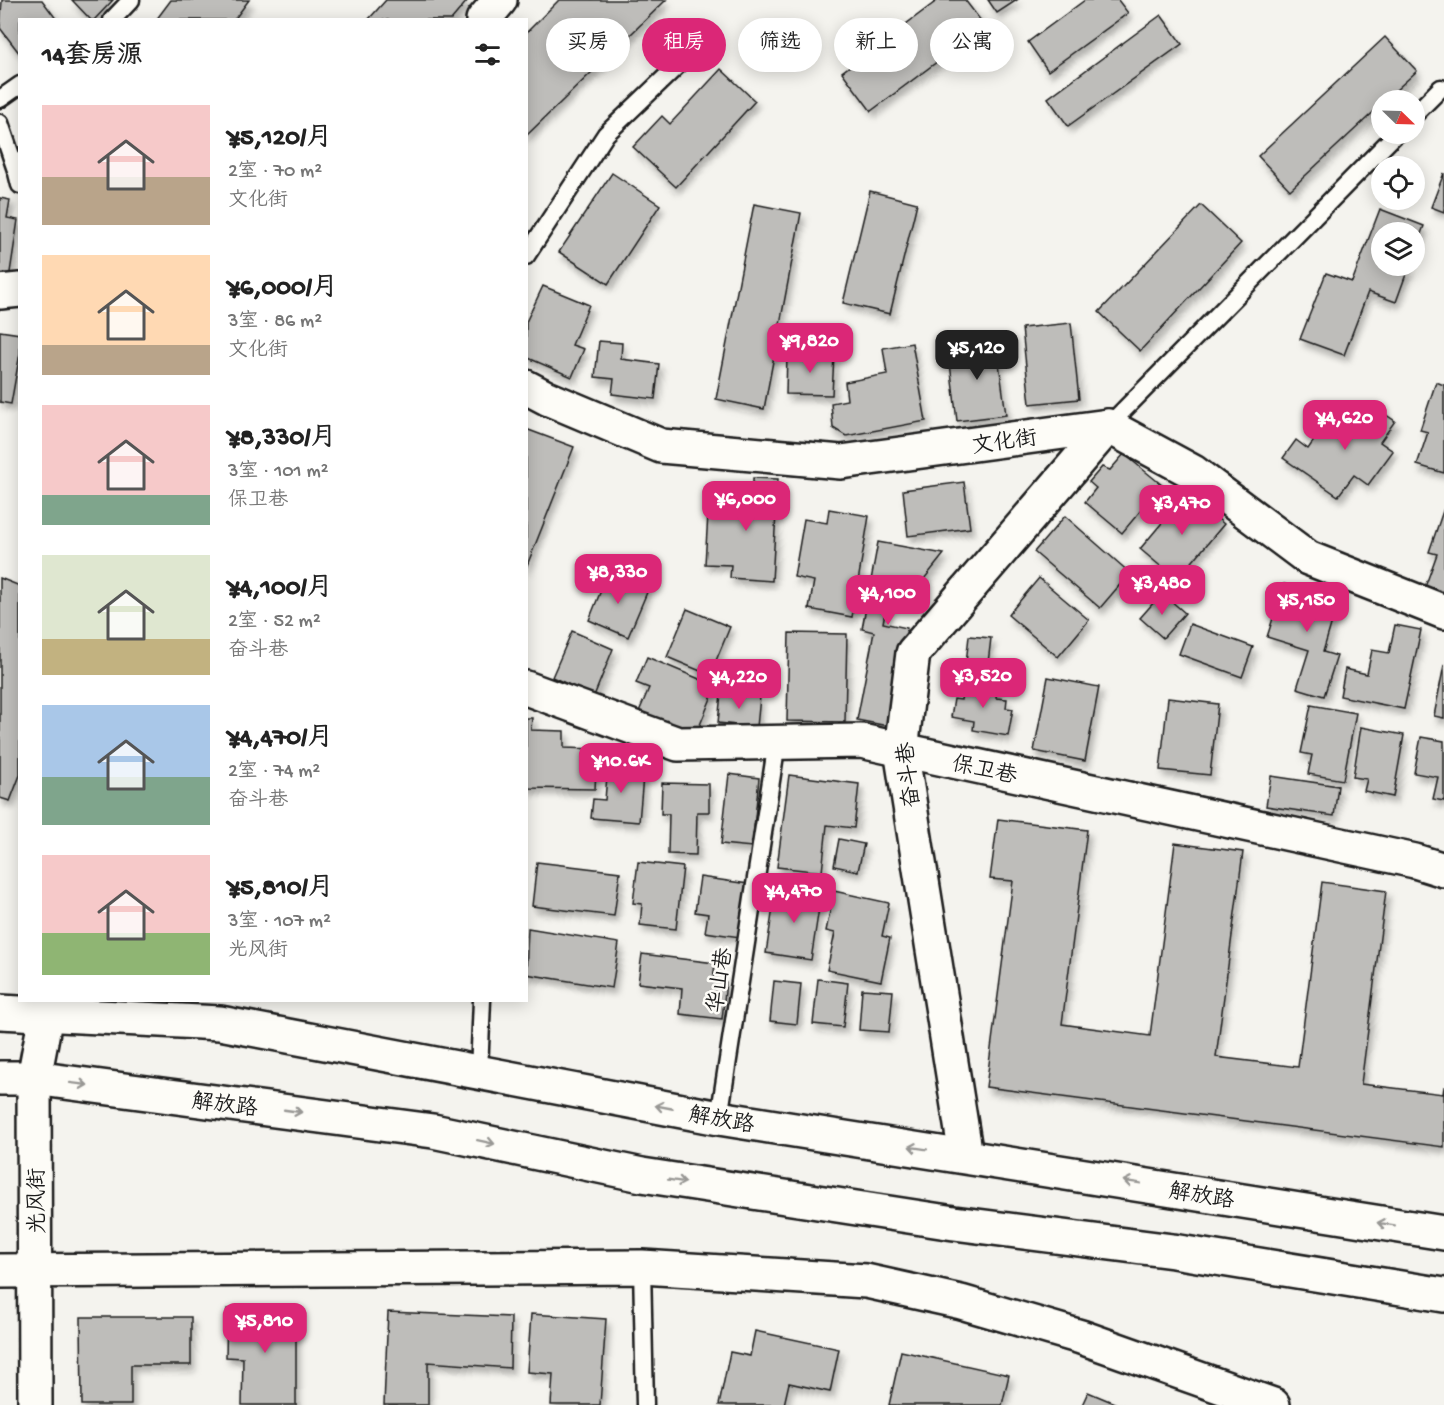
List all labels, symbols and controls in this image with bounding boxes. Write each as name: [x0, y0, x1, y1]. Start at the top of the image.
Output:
chip: 买房: [546, 18, 630, 72]
chip: 租房: [642, 18, 726, 72]
chip: 筛选: [738, 18, 822, 72]
chip: 新上: [834, 18, 918, 72]
chip: 公寓: [930, 18, 1014, 72]
icon: filters: [471, 38, 504, 71]
text: 14套房源: [42, 42, 143, 73]
north arrow: [1371, 90, 1425, 144]
map controls: [1371, 90, 1425, 276]
text: ¥5,120/月: [228, 124, 332, 155]
icon: home: [90, 129, 162, 201]
button: locate: [1371, 156, 1425, 210]
text: 2室 · 70 m²: [228, 161, 322, 184]
text: 文化街: [228, 190, 288, 213]
button: layers: [1371, 222, 1425, 276]
text: ¥6,000/月: [228, 274, 338, 305]
icon: home: [90, 279, 162, 351]
text: 3室 · 86 m²: [228, 311, 322, 334]
pin: ¥9,820: [761, 323, 859, 374]
pin: ¥5,120: [928, 330, 1026, 381]
text: ¥9,820: [781, 331, 839, 354]
text: ¥5,120: [949, 338, 1005, 361]
text: 文化街: [228, 340, 288, 363]
pin: ¥4,620: [1296, 400, 1394, 451]
text: ¥4,620: [1317, 408, 1373, 431]
text: ¥8,330/月: [228, 424, 336, 455]
street label: 文化街: [970, 426, 1039, 461]
icon: home: [90, 429, 162, 501]
text: 3室 · 101 m²: [228, 461, 329, 484]
pin: ¥6,000: [697, 481, 795, 532]
pin: ¥3,470: [1133, 485, 1231, 536]
text: ¥6,000: [716, 489, 776, 512]
text: 保卫巷: [228, 490, 288, 513]
text: ¥3,470: [1153, 493, 1211, 516]
pin: ¥8,330: [569, 554, 667, 605]
text: ¥8,330: [589, 562, 647, 585]
pin: ¥3,480: [1113, 565, 1211, 616]
text: ¥3,480: [1133, 573, 1191, 596]
text: ¥4,100/月: [228, 574, 333, 605]
pin: ¥4,100: [839, 575, 937, 626]
icon: home: [90, 579, 162, 651]
pin: ¥5,150: [1258, 582, 1356, 633]
text: ¥4,100: [860, 583, 916, 606]
text: ¥5,150: [1279, 590, 1335, 613]
text: 2室 · 52 m²: [228, 611, 321, 634]
text: 奋斗巷: [228, 640, 288, 663]
pin: ¥3,520: [934, 658, 1032, 709]
pin: ¥4,220: [690, 659, 788, 710]
text: ¥3,520: [954, 666, 1012, 689]
text: ¥4,220: [711, 667, 767, 690]
text: ¥4,470/月: [228, 724, 333, 755]
icon: home: [90, 729, 162, 801]
street label: 奋斗巷: [893, 740, 927, 809]
pin: ¥10.6K: [572, 743, 670, 794]
text: ¥10.6K: [593, 751, 649, 774]
street label: 保卫巷: [949, 751, 1019, 791]
text: 2室 · 74 m²: [228, 761, 320, 784]
text: 奋斗巷: [228, 790, 288, 813]
pin: ¥4,470: [745, 873, 843, 924]
text: ¥5,810/月: [228, 874, 334, 905]
icon: home: [90, 879, 162, 951]
text: ¥4,470: [766, 881, 822, 904]
text: 3室 · 107 m²: [228, 911, 331, 934]
text: 光风街: [228, 940, 288, 963]
street label: 华山巷: [703, 946, 740, 1015]
one-way arrow: [69, 1078, 89, 1089]
street label: 解放路: [190, 1088, 259, 1124]
one-way arrow: [654, 1101, 674, 1112]
street label: 解放路: [687, 1101, 756, 1140]
one-way arrow: [283, 1106, 303, 1117]
one-way arrow: [476, 1137, 495, 1148]
one-way arrow: [909, 1143, 929, 1154]
street label: 光风街: [25, 1168, 52, 1234]
one-way arrow: [667, 1175, 686, 1186]
one-way arrow: [1122, 1177, 1142, 1188]
street label: 解放路: [1167, 1178, 1236, 1216]
one-way arrow: [1377, 1218, 1397, 1229]
pin: ¥5,810: [216, 1303, 314, 1354]
text: ¥5,810: [237, 1311, 293, 1334]

